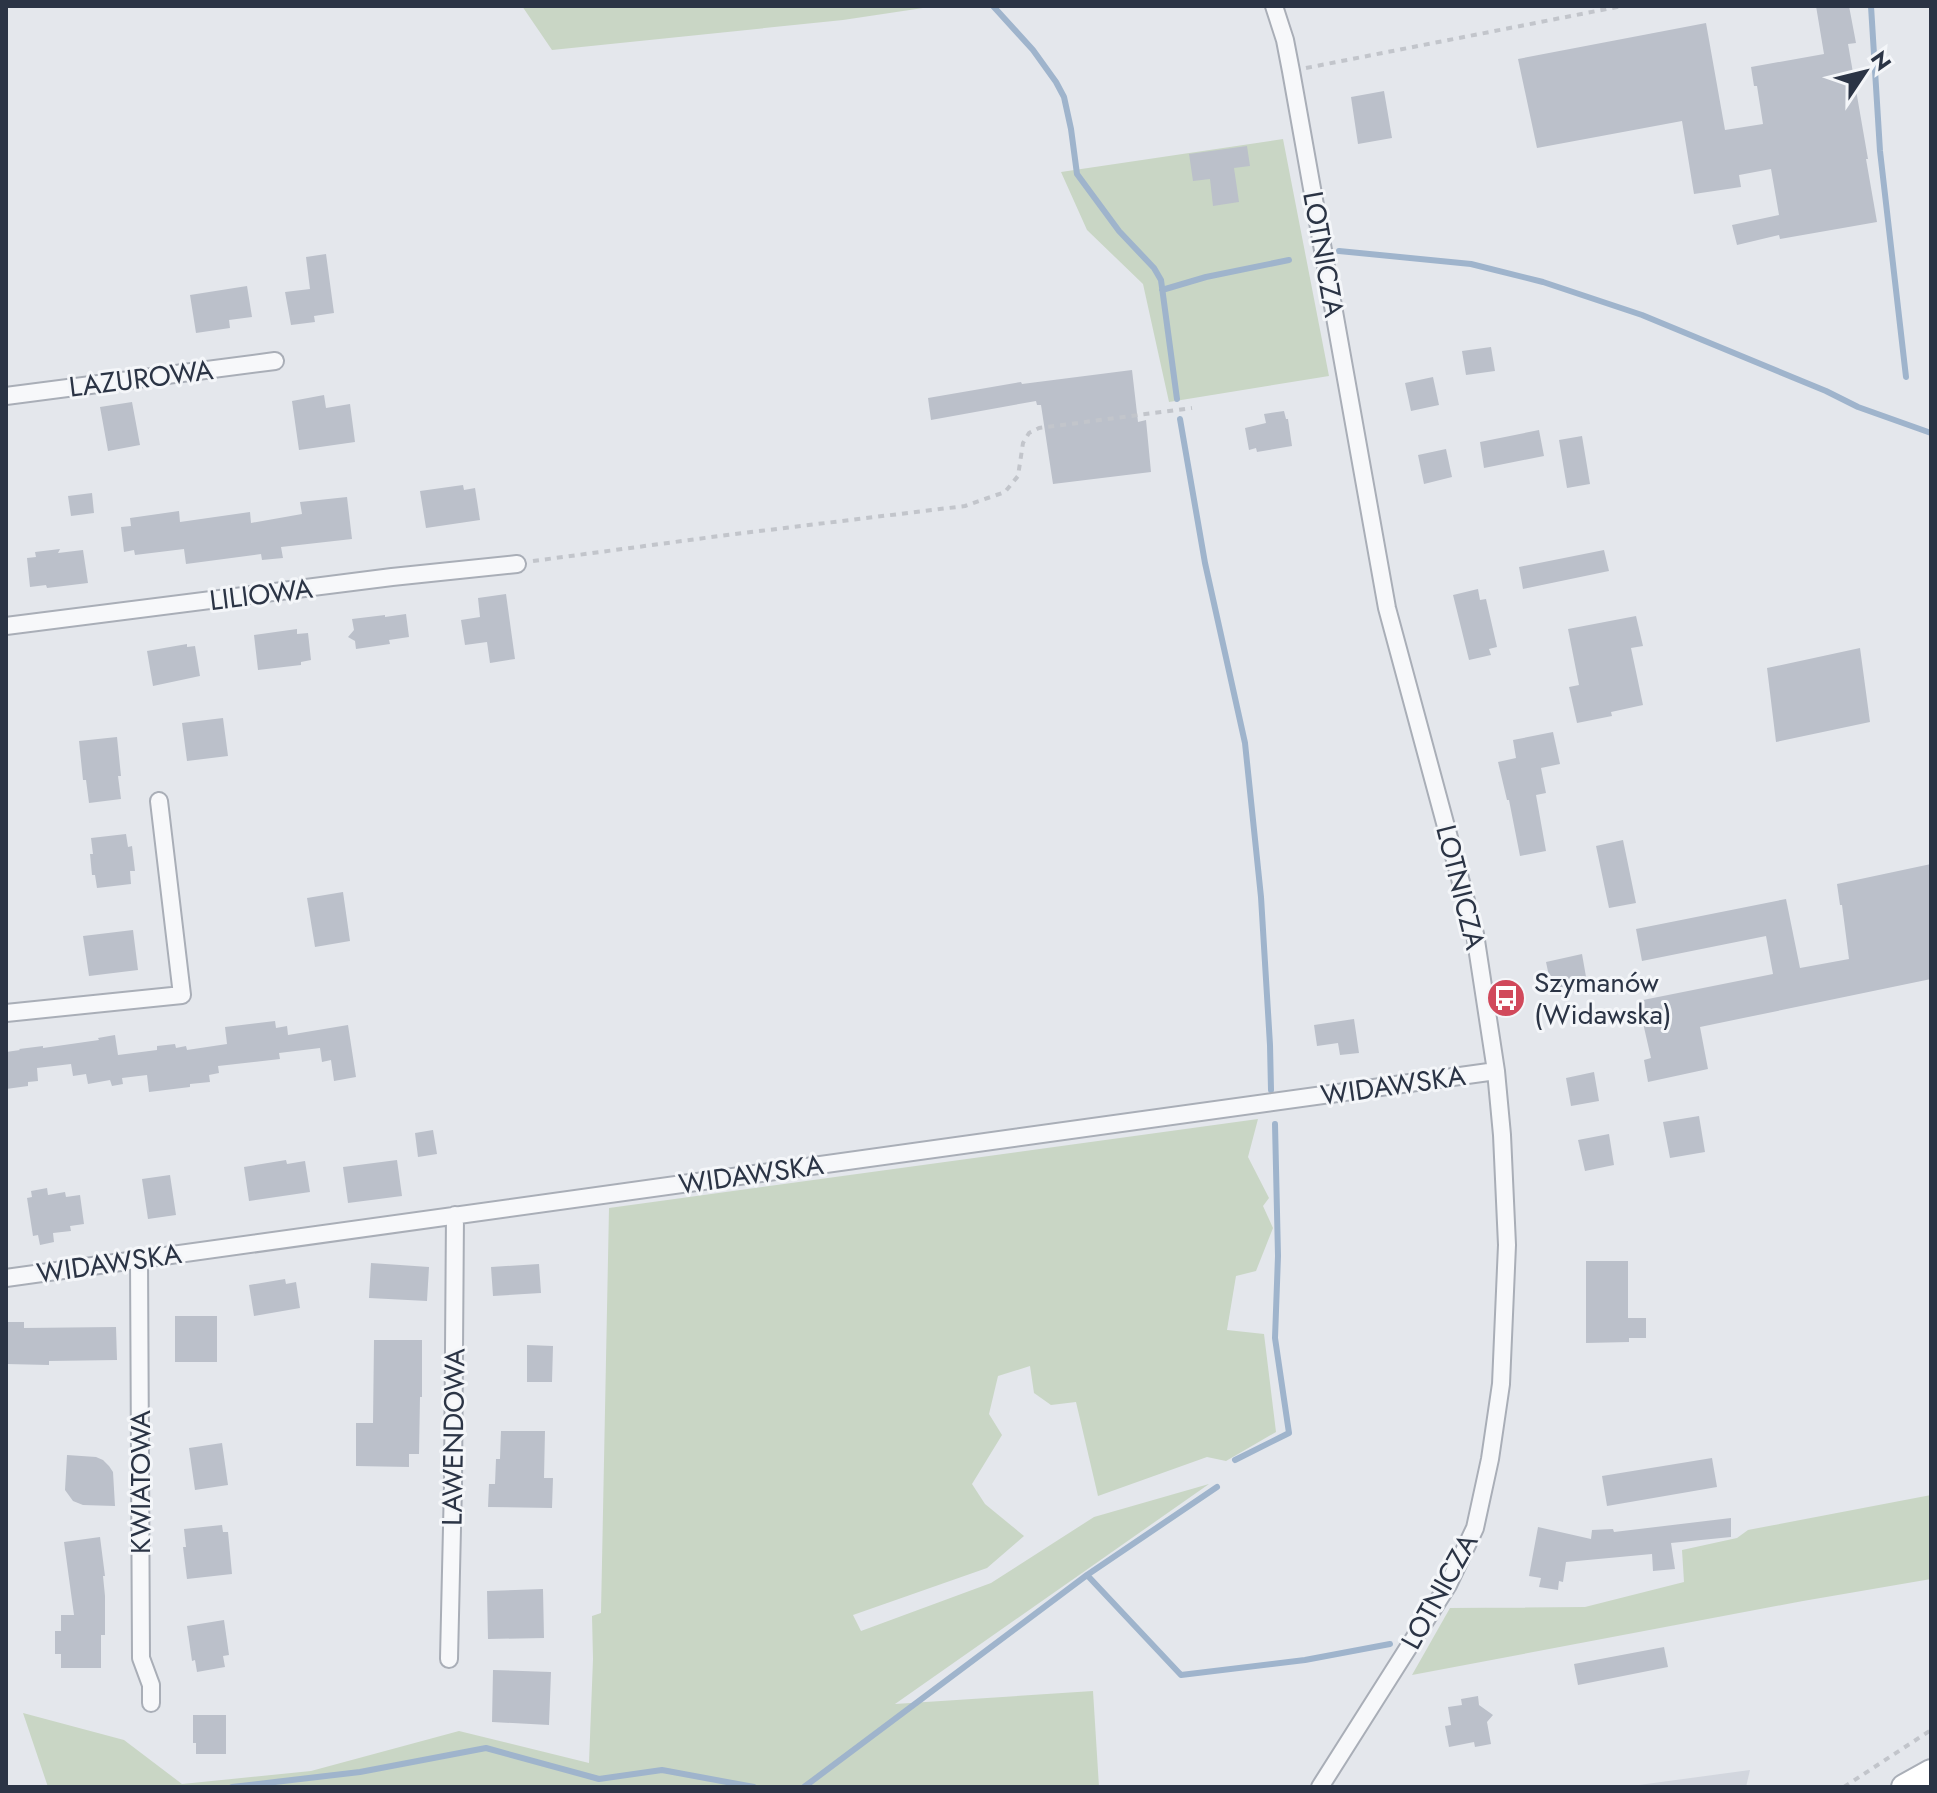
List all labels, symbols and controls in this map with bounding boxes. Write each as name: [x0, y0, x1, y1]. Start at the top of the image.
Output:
north arrow: [1825, 32, 1905, 112]
text: N: [1863, 44, 1899, 77]
street label: LOTNICZA: [1292, 188, 1355, 321]
street label: LAZUROWA: [67, 349, 216, 408]
street label: LILIOWA: [207, 568, 315, 621]
street label: LOTNICZA: [1425, 820, 1496, 954]
place label: Szymanów (Widawska): [1534, 962, 1672, 1035]
bus stop icon: Szymanów (Widawska): [1485, 977, 1527, 1019]
street label: WIDAWSKA: [1318, 1055, 1469, 1116]
street label: WIDAWSKA: [676, 1144, 827, 1205]
street label: WIDAWSKA: [34, 1233, 185, 1294]
street label: LAWENDOWA: [431, 1347, 476, 1526]
street label: KWIATOWA: [120, 1409, 161, 1554]
street label: LOTNICZA: [1391, 1525, 1488, 1657]

